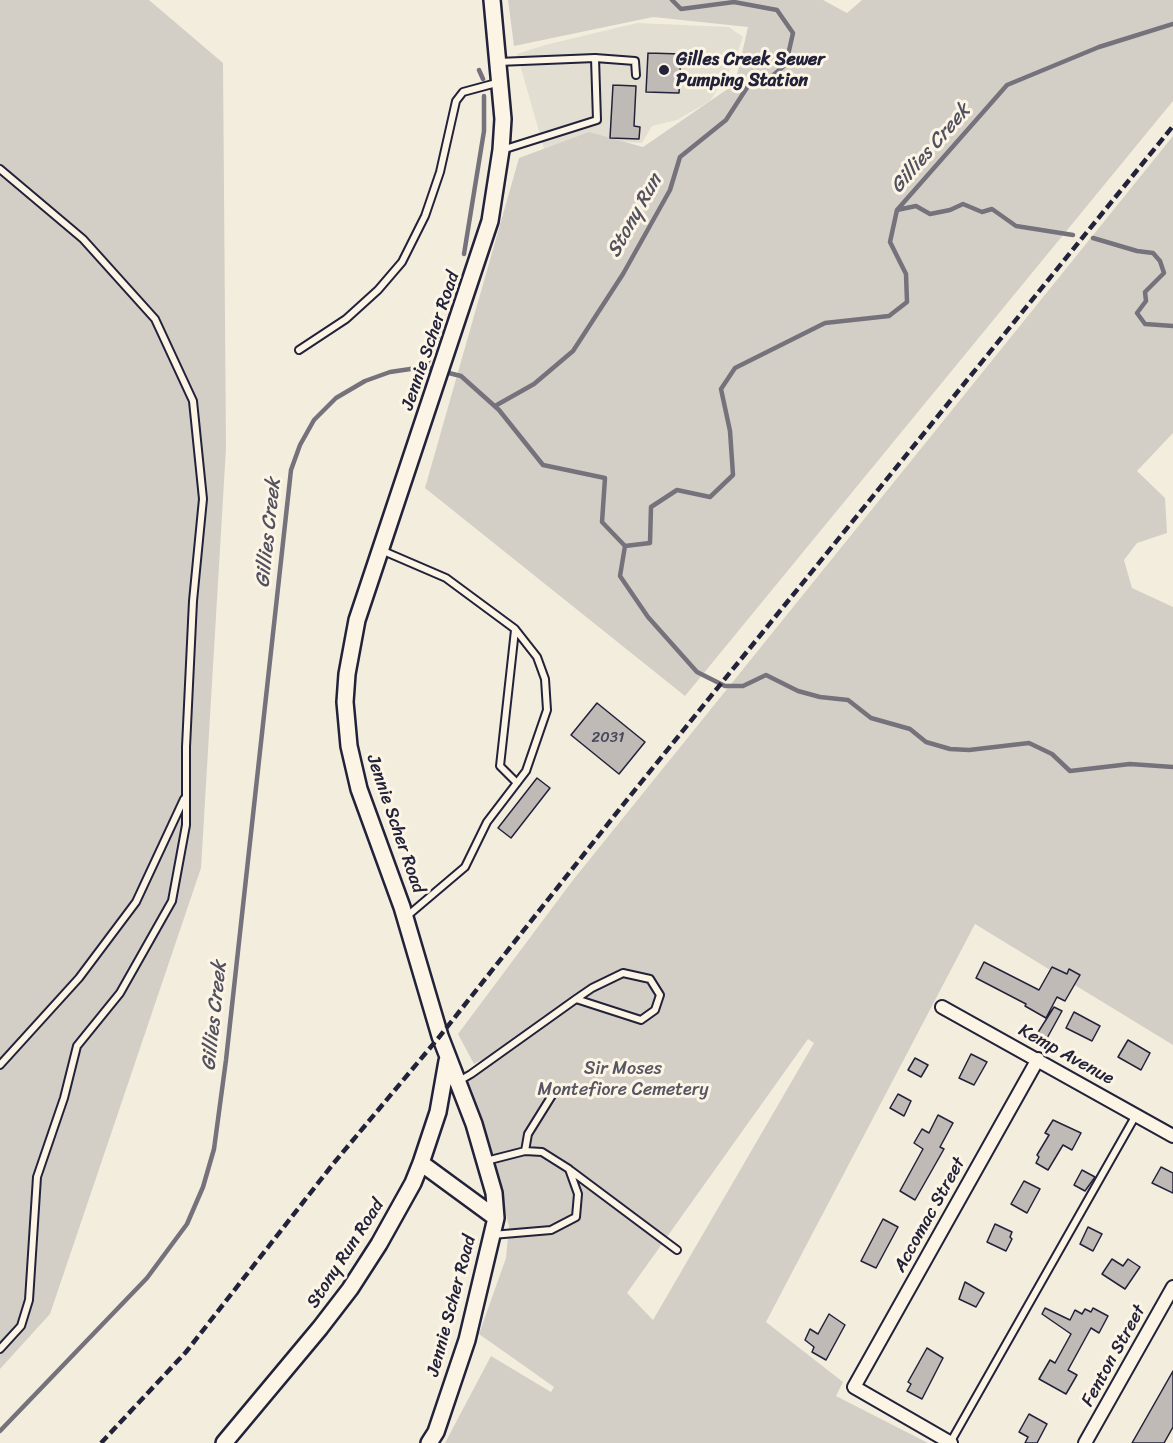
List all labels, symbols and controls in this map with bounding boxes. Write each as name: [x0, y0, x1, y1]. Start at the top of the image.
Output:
place label: Gilles Creek Sewer Pumping Station: [676, 49, 825, 92]
marker: Gilles Creek Sewer Pumping Station: [657, 63, 671, 77]
water label: Gillies Creek: [886, 100, 976, 198]
water label: Stony Run: [602, 170, 668, 262]
street label: Jennie Scher Road: [397, 269, 465, 413]
water label: Gillies Creek: [251, 477, 287, 589]
house number: 2031: [592, 729, 624, 747]
street label: Jennie Scher Road: [361, 752, 429, 896]
water label: Gillies Creek: [197, 960, 233, 1072]
street label: Kemp Avenue: [1015, 1020, 1117, 1090]
park label: Sir Moses Montefiore Cemetery: [537, 1058, 709, 1100]
street label: Accomac Street: [890, 1154, 970, 1276]
street label: Stony Run Road: [303, 1196, 389, 1312]
street label: Jennie Scher Road: [423, 1233, 481, 1379]
street label: Fenton Street: [1077, 1302, 1151, 1410]

